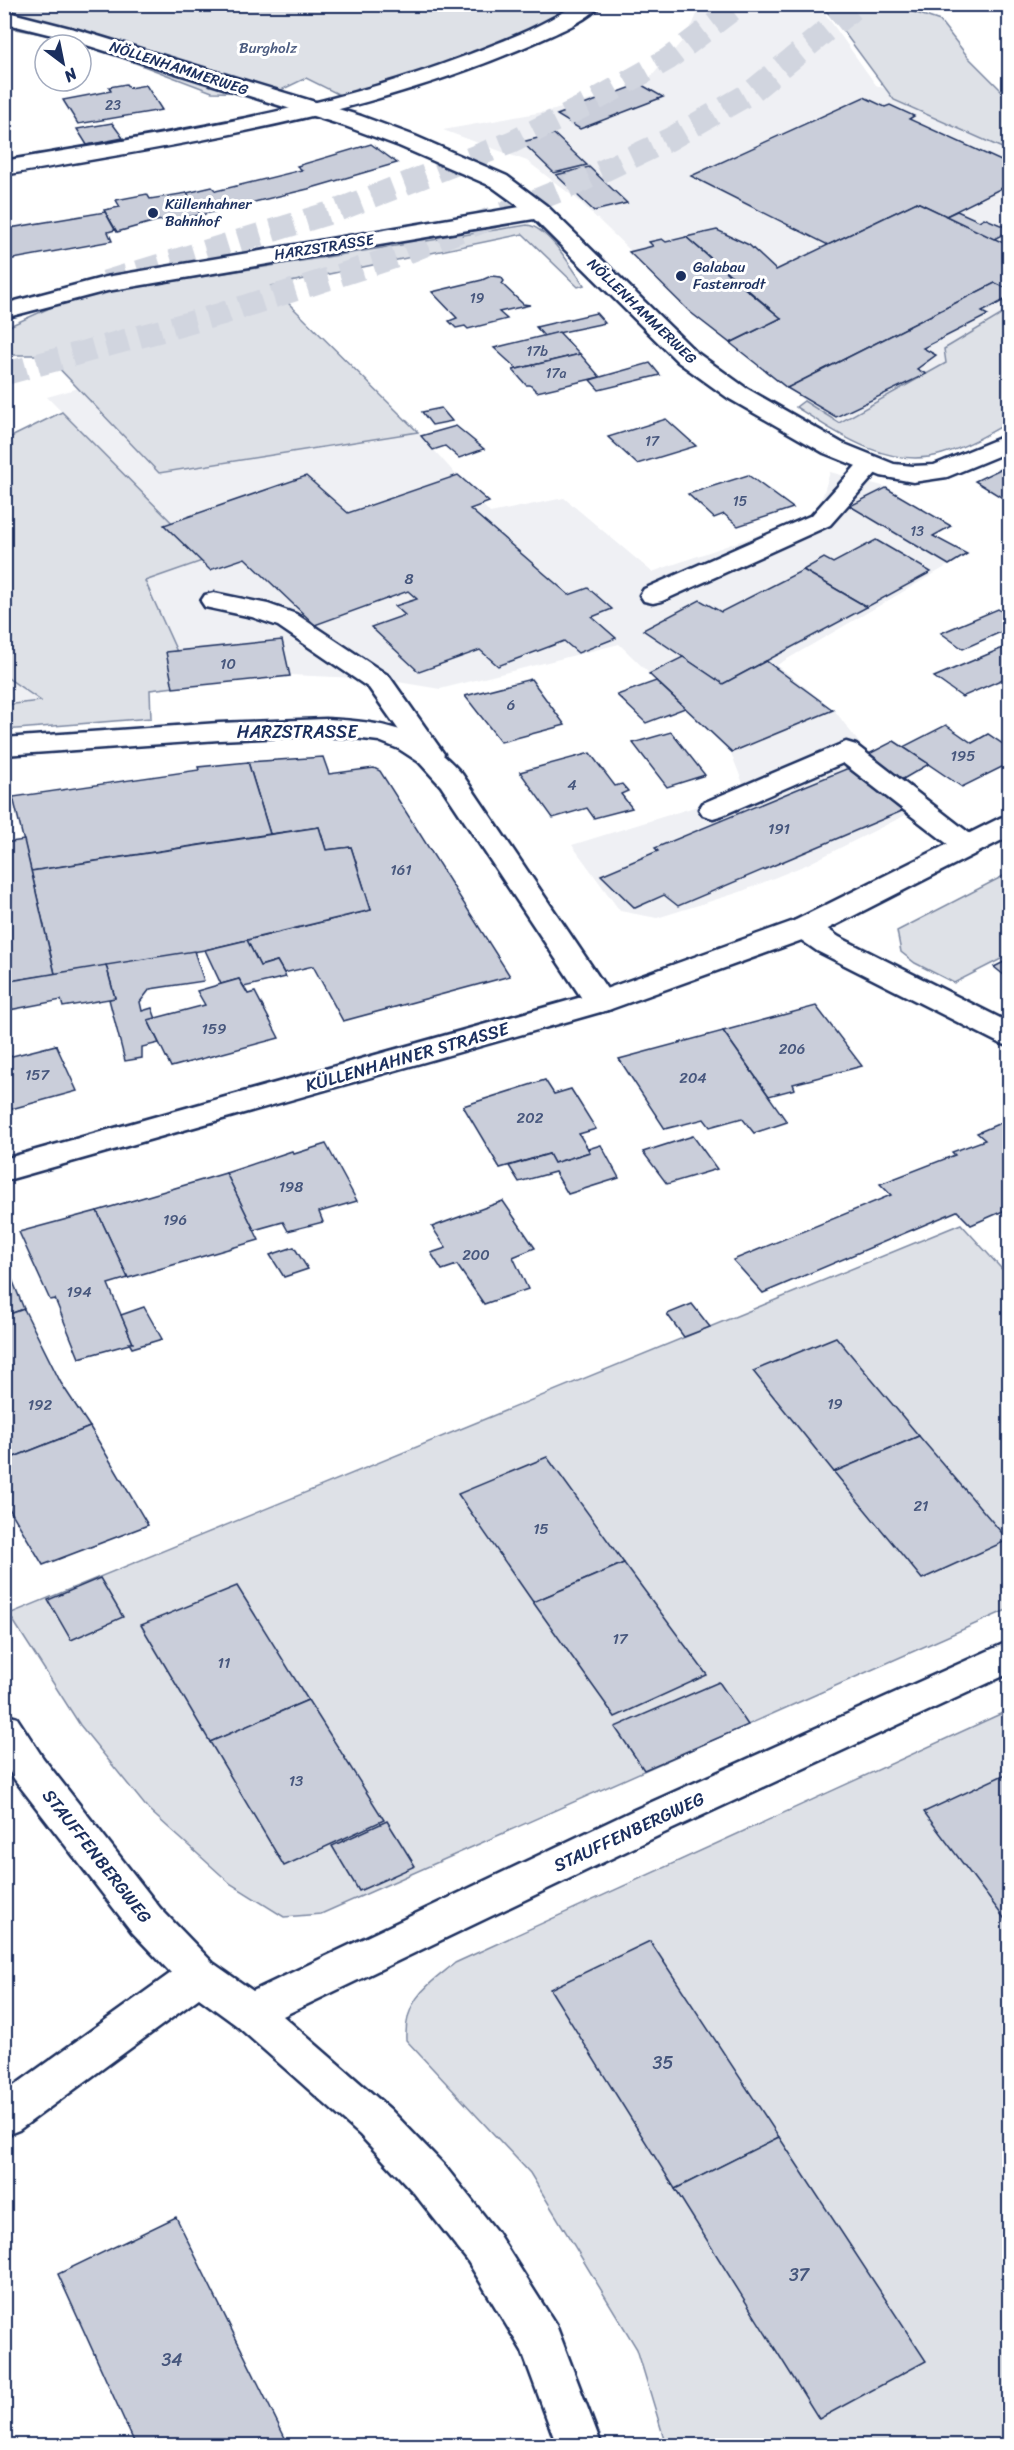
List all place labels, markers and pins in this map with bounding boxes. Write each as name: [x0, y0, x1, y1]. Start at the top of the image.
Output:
place label: Küllenhahner Bahnhof: [165, 191, 252, 234]
marker: Küllenhahner Bahnhof: [146, 206, 160, 220]
place label: Galabau Fastenrodt: [693, 254, 766, 297]
marker: Galabau Fastenrodt: [674, 269, 688, 283]

